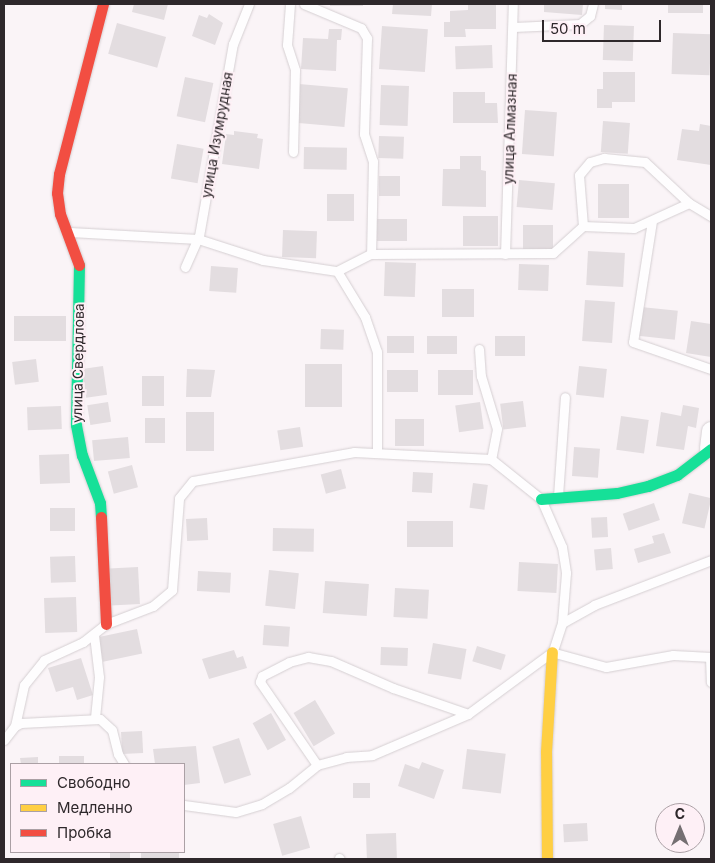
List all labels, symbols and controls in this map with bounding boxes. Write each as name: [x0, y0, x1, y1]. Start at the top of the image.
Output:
scale bar: [545, 10, 664, 42]
text: 50 m: [550, 19, 586, 38]
street label: улица Изумрудная: [198, 71, 236, 199]
street label: улица Алмазная: [500, 73, 520, 185]
street label: улица Свердлова: [69, 303, 87, 423]
legend: [10, 763, 185, 853]
text: Свободно: [57, 773, 131, 792]
text: Медленно: [57, 798, 133, 817]
north arrow: [655, 803, 705, 853]
text: С: [675, 805, 685, 822]
text: Пробка: [57, 823, 112, 842]

